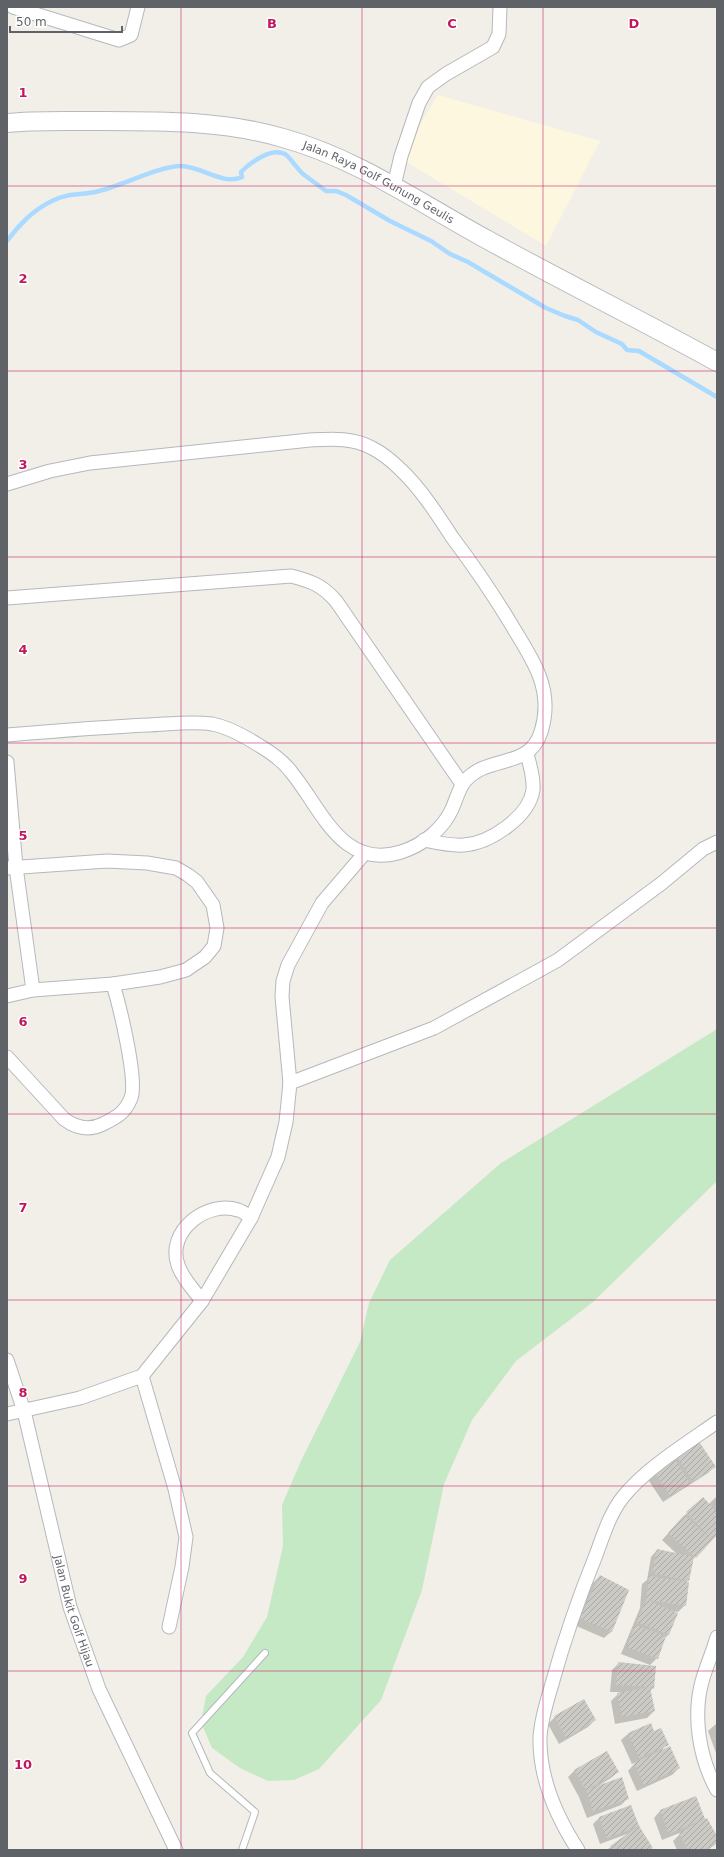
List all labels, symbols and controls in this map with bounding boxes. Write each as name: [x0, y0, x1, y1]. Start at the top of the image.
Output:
scale bar: [10, 8, 122, 34]
text: 50 m: [16, 15, 47, 29]
text: B: [267, 16, 277, 31]
text: C: [447, 16, 457, 31]
text: D: [629, 16, 640, 31]
text: 1: [18, 85, 28, 100]
street label: Jalan Raya Golf Gunung Geulis: [300, 138, 457, 226]
text: 2: [18, 271, 28, 286]
text: 3: [18, 457, 28, 472]
text: 4: [18, 642, 28, 657]
text: 5: [18, 828, 28, 843]
text: 6: [18, 1014, 28, 1029]
text: 7: [18, 1200, 28, 1215]
text: 8: [18, 1385, 28, 1400]
street label: Jalan Bukit Golf Hijau: [51, 1553, 97, 1668]
text: 9: [18, 1571, 28, 1586]
text: 10: [14, 1757, 32, 1772]

